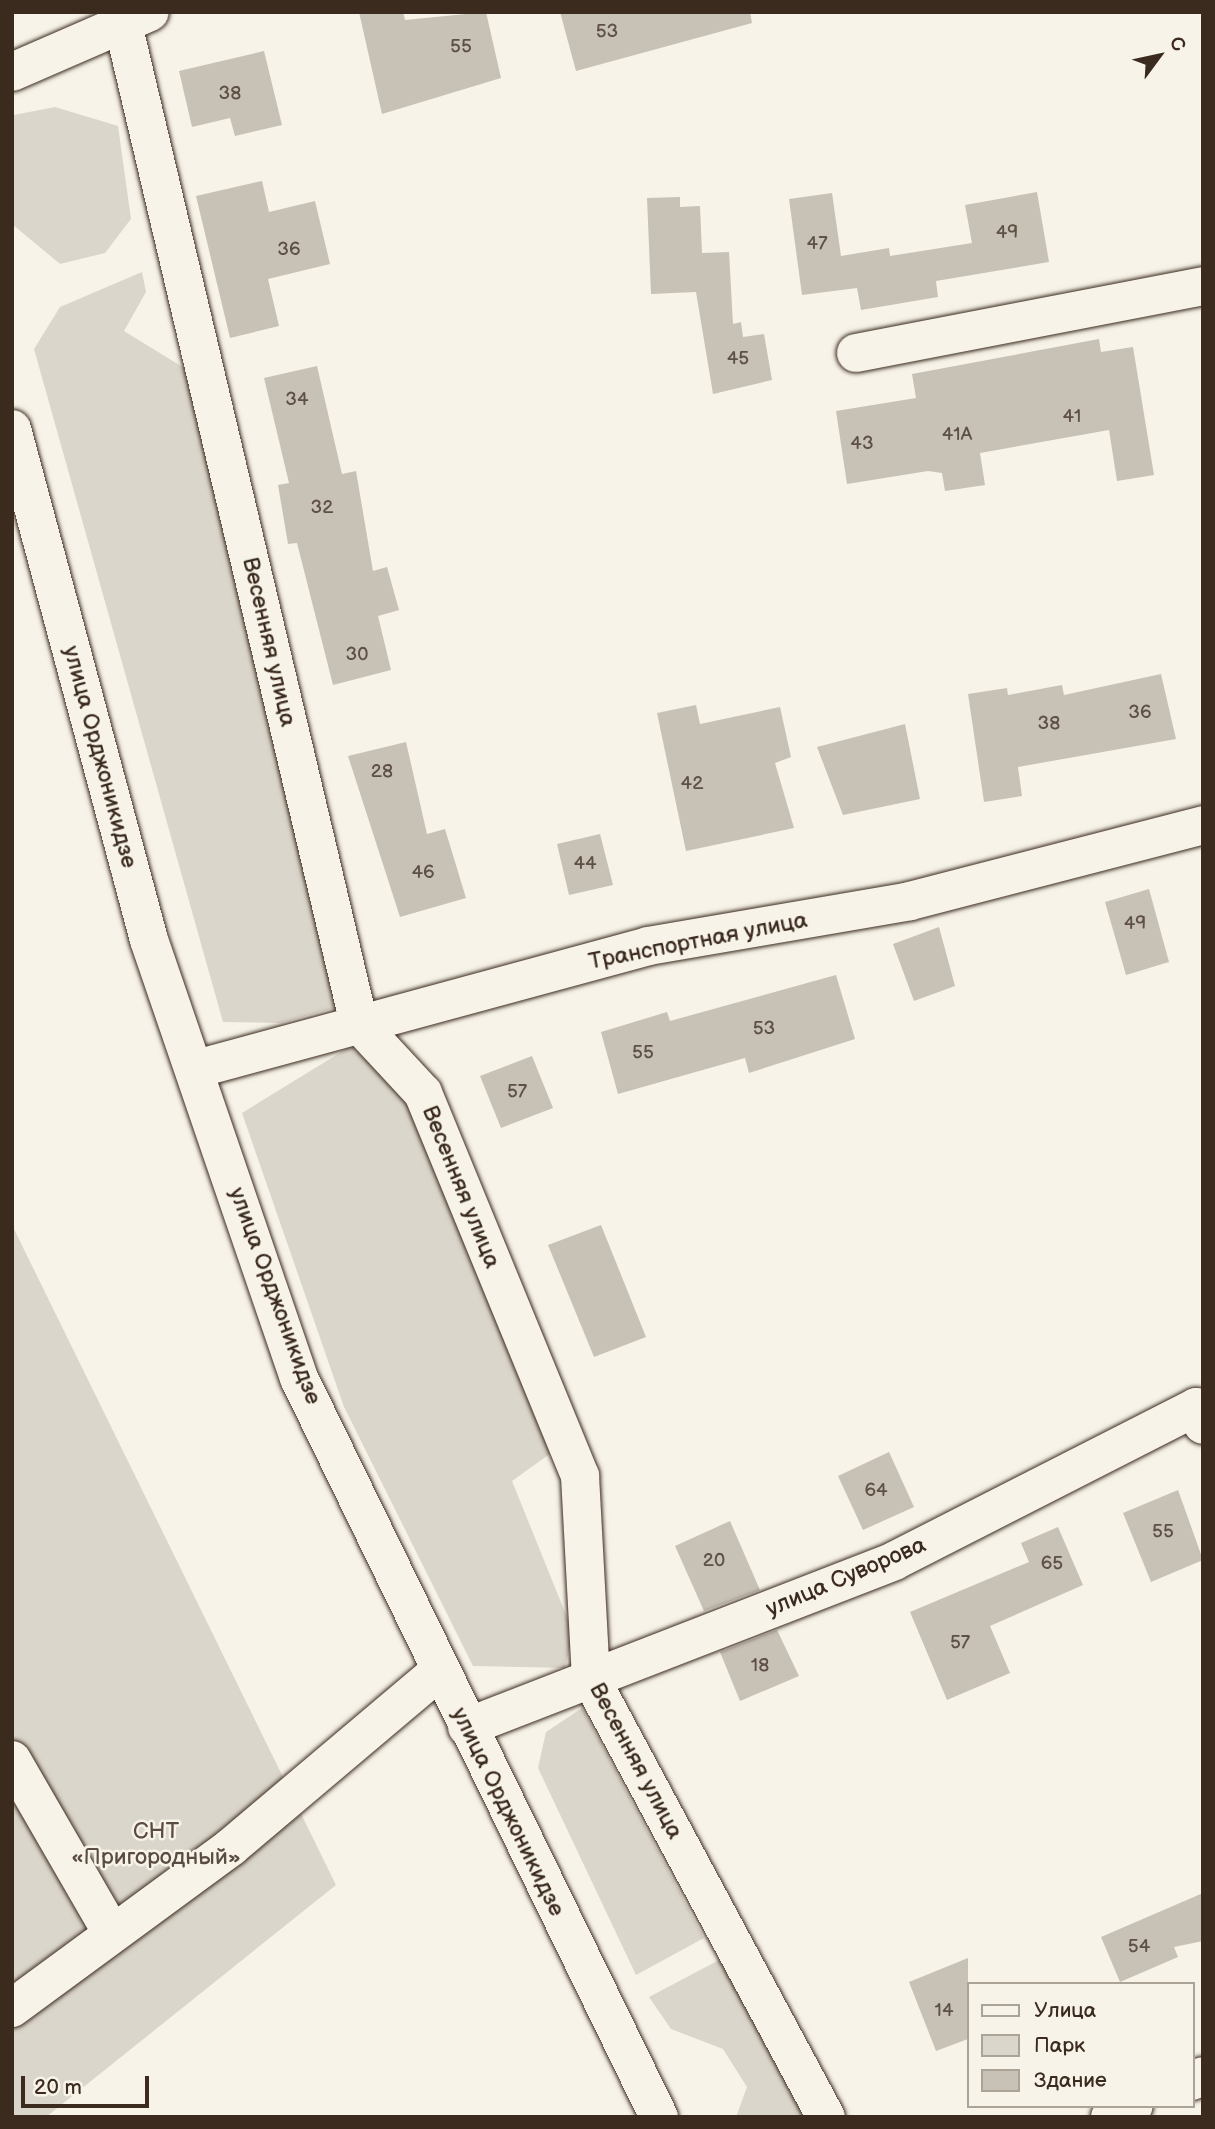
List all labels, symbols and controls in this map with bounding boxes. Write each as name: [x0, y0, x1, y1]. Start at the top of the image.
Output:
house number: 53: [596, 21, 618, 43]
north arrow: [1124, 21, 1194, 91]
text: С: [1164, 32, 1190, 56]
house number: 55: [450, 36, 472, 58]
house number: 38: [219, 83, 241, 105]
house number: 49: [996, 222, 1018, 244]
house number: 47: [807, 233, 827, 255]
house number: 36: [277, 239, 301, 261]
house number: 45: [727, 348, 749, 370]
house number: 34: [285, 389, 309, 411]
house number: 41: [1063, 406, 1081, 428]
house number: 41А: [942, 424, 972, 446]
house number: 43: [850, 433, 874, 455]
house number: 32: [311, 497, 333, 519]
street label: Весенняя улица: [236, 555, 302, 729]
street label: улица Орджоникидзе: [57, 643, 143, 871]
house number: 30: [346, 644, 368, 666]
house number: 36: [1128, 702, 1152, 724]
house number: 38: [1038, 713, 1060, 735]
house number: 28: [371, 761, 393, 783]
house number: 42: [681, 773, 703, 795]
house number: 44: [573, 853, 597, 875]
house number: 46: [411, 862, 435, 884]
street label: Транспортная улица: [586, 906, 810, 976]
house number: 49: [1124, 913, 1146, 935]
house number: 53: [753, 1018, 775, 1040]
house number: 55: [632, 1042, 654, 1064]
house number: 57: [507, 1081, 527, 1103]
street label: Весенняя улица: [416, 1102, 506, 1272]
street label: улица Орджоникидзе: [223, 1184, 327, 1408]
house number: 64: [864, 1480, 888, 1502]
house number: 55: [1152, 1521, 1174, 1543]
street label: улица Суворова: [762, 1531, 930, 1623]
house number: 20: [703, 1550, 725, 1572]
house number: 65: [1041, 1553, 1063, 1575]
house number: 57: [950, 1632, 970, 1654]
house number: 18: [751, 1655, 769, 1677]
street label: Весенняя улица: [583, 1678, 689, 1844]
street label: улица Орджоникидзе: [445, 1703, 571, 1921]
park label: СНТ «Пригородный»: [71, 1817, 241, 1871]
house number: 54: [1128, 1936, 1150, 1958]
legend: [967, 1982, 1194, 2108]
text: Улица: [1034, 1998, 1096, 2023]
house number: 14: [935, 2000, 953, 2022]
text: Парк: [1034, 2033, 1085, 2058]
scale bar: [24, 2062, 152, 2106]
text: Здание: [1034, 2068, 1107, 2093]
text: 20 m: [34, 2075, 82, 2100]

